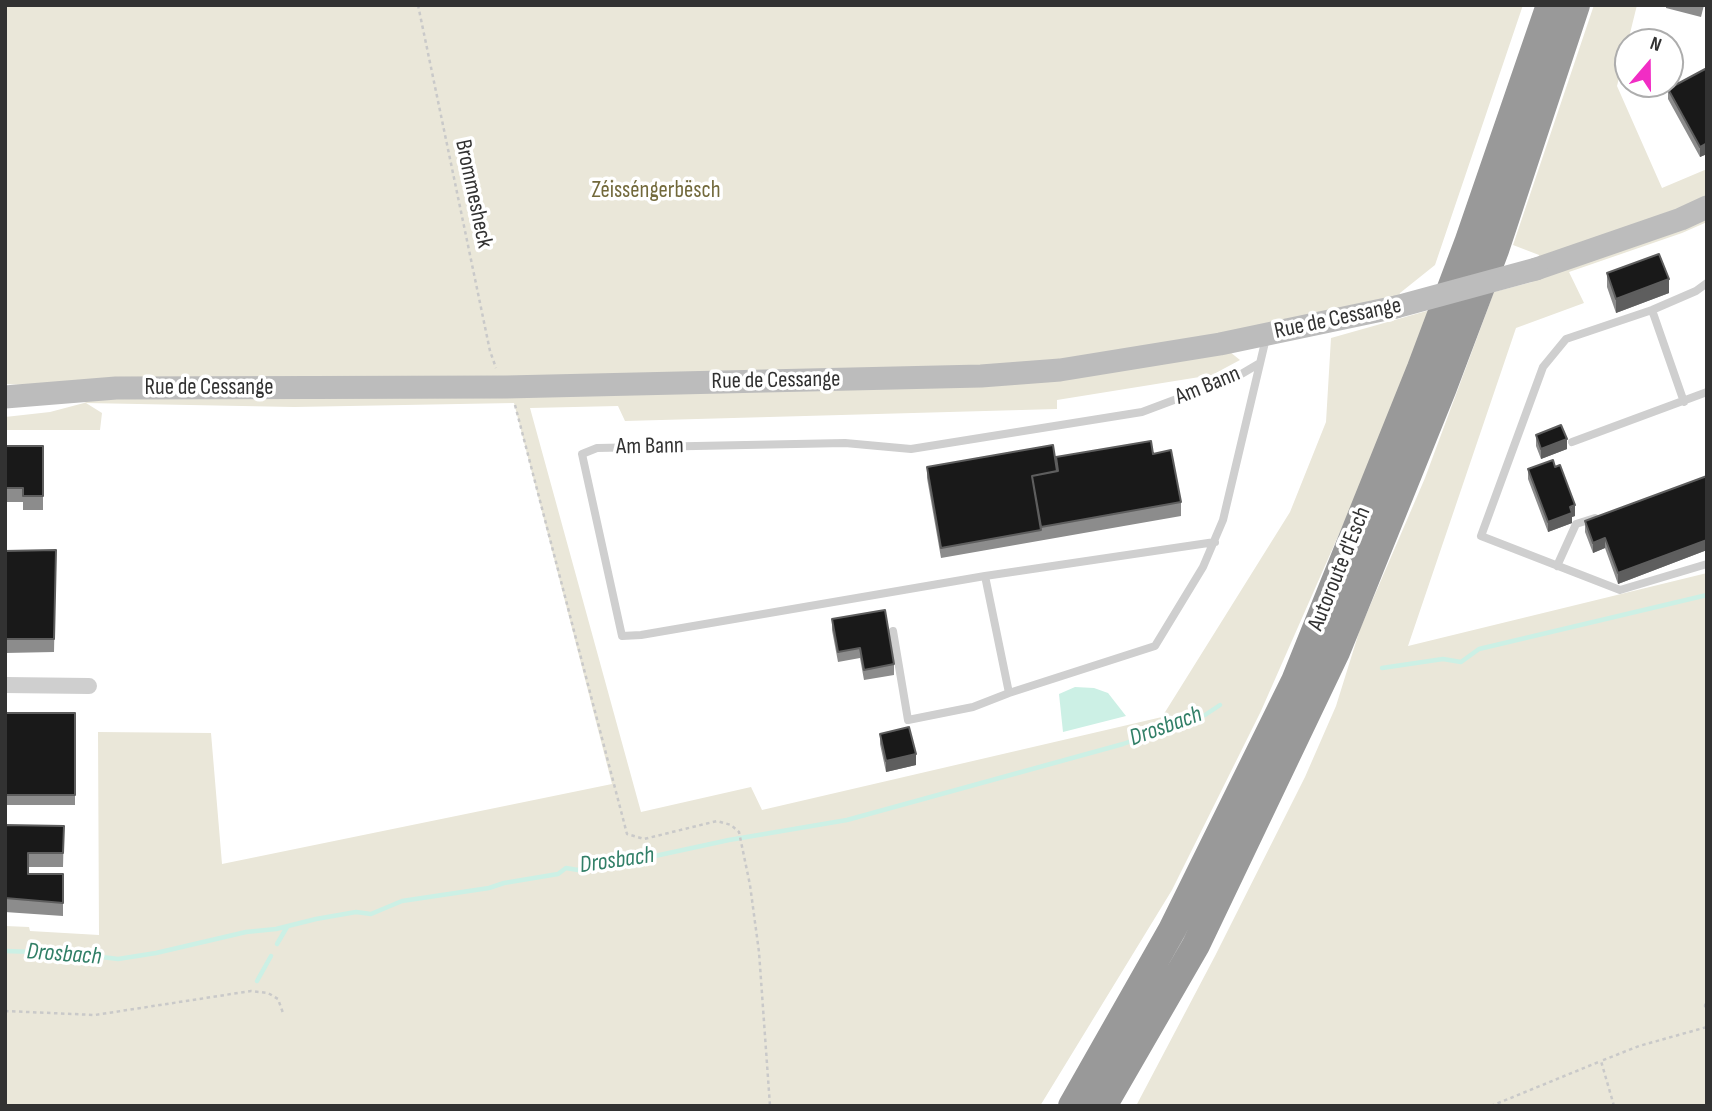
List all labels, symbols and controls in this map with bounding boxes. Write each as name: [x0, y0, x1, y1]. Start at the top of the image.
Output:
north arrow: [1614, 28, 1684, 98]
text: N: [1647, 32, 1664, 57]
street label: Brommesheck: [448, 137, 498, 251]
park label: Zéisséngerbësch: [592, 177, 720, 205]
street label: Rue de Cessange: [1272, 292, 1404, 346]
street label: Am Bann: [1172, 361, 1244, 411]
street label: Rue de Cessange: [711, 366, 841, 396]
street label: Rue de Cessange: [144, 374, 274, 402]
street label: Am Bann: [616, 433, 684, 461]
street label: Autoroute d'Esch: [1303, 503, 1377, 635]
water label: Drosbach: [1126, 701, 1206, 753]
water label: Drosbach: [578, 842, 656, 880]
water label: Drosbach: [26, 938, 102, 972]

